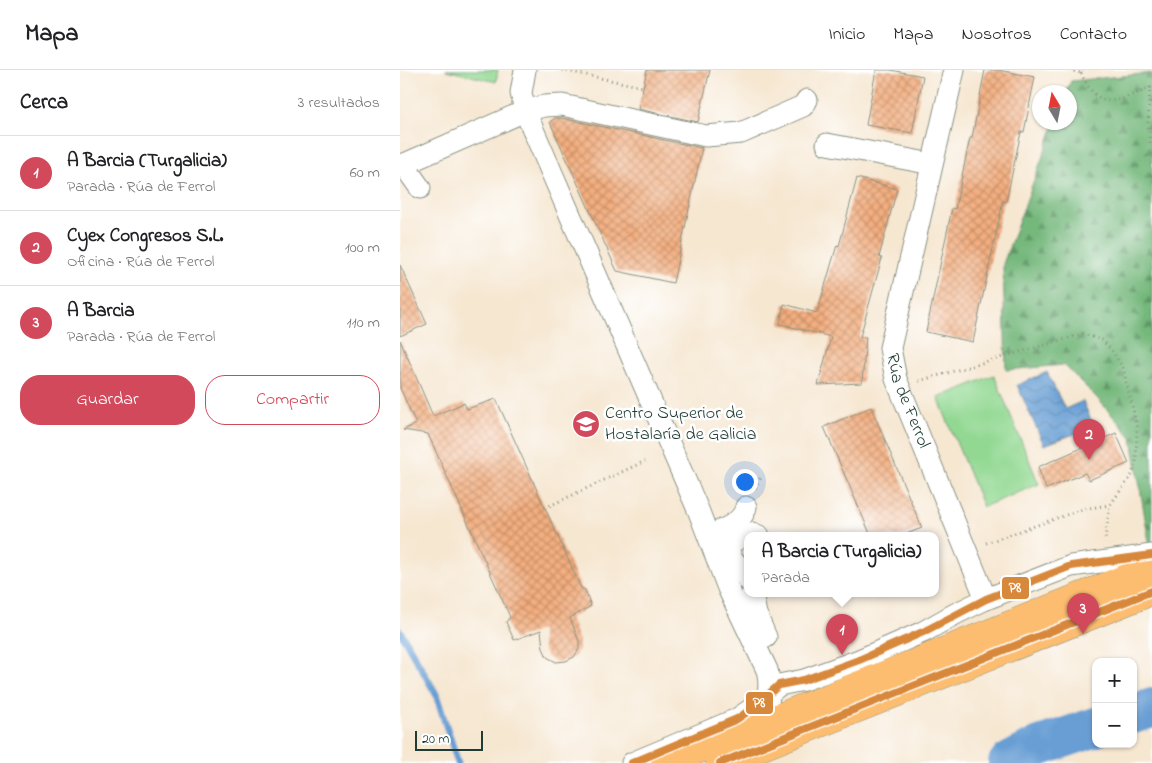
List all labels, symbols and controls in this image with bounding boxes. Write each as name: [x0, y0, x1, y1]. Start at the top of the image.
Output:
text: Mapa: [25, 17, 79, 52]
text: Inicio: [828, 22, 865, 48]
text: Mapa: [893, 22, 934, 48]
text: Nosotros: [962, 22, 1032, 48]
text: Contacto: [1060, 22, 1127, 48]
north arrow: [1032, 85, 1077, 130]
text: Cerca: [20, 88, 68, 118]
text: 3 resultados: [298, 91, 380, 115]
text: A Barcia (Turgalicia): [67, 148, 227, 175]
text: 1: [33, 161, 39, 185]
text: 60 m: [350, 161, 380, 185]
text: Parada · Rúa de Ferrol: [67, 175, 215, 199]
text: Cyex Congresos S.L.: [67, 223, 223, 250]
text: 2: [32, 236, 40, 260]
text: 100 m: [345, 236, 380, 260]
text: Oficina · Rúa de Ferrol: [67, 250, 214, 274]
text: A Barcia: [67, 298, 135, 325]
text: 3: [33, 311, 39, 335]
text: 110 m: [346, 311, 380, 335]
text: Parada · Rúa de Ferrol: [67, 325, 215, 349]
street label: Rúa de Ferrol: [878, 351, 936, 453]
button: Guardar: [20, 375, 195, 425]
button: Compartir: [205, 375, 380, 425]
place label: Centro Superior de Hostalaría de Galicia: [605, 401, 756, 448]
school or university icon: Centro Superior de Hostalaría de Galicia: [571, 409, 601, 439]
pin: 2: [1073, 419, 1105, 460]
your location: [732, 469, 758, 495]
popup: [744, 532, 939, 597]
text: A Barcia (Turgalicia): [762, 539, 921, 566]
text: Parada: [762, 566, 810, 590]
line badge: P8: [1001, 576, 1030, 600]
text: P8: [1009, 578, 1022, 599]
pin: 3: [1067, 593, 1099, 634]
pin: 1: [826, 614, 858, 655]
map controls: [1092, 658, 1137, 748]
button: +: [1092, 658, 1137, 703]
line badge: P8: [745, 691, 774, 715]
text: P8: [753, 693, 766, 714]
button: −: [1092, 703, 1137, 748]
scale bar: [415, 728, 482, 751]
text: 20 m: [422, 729, 449, 750]

